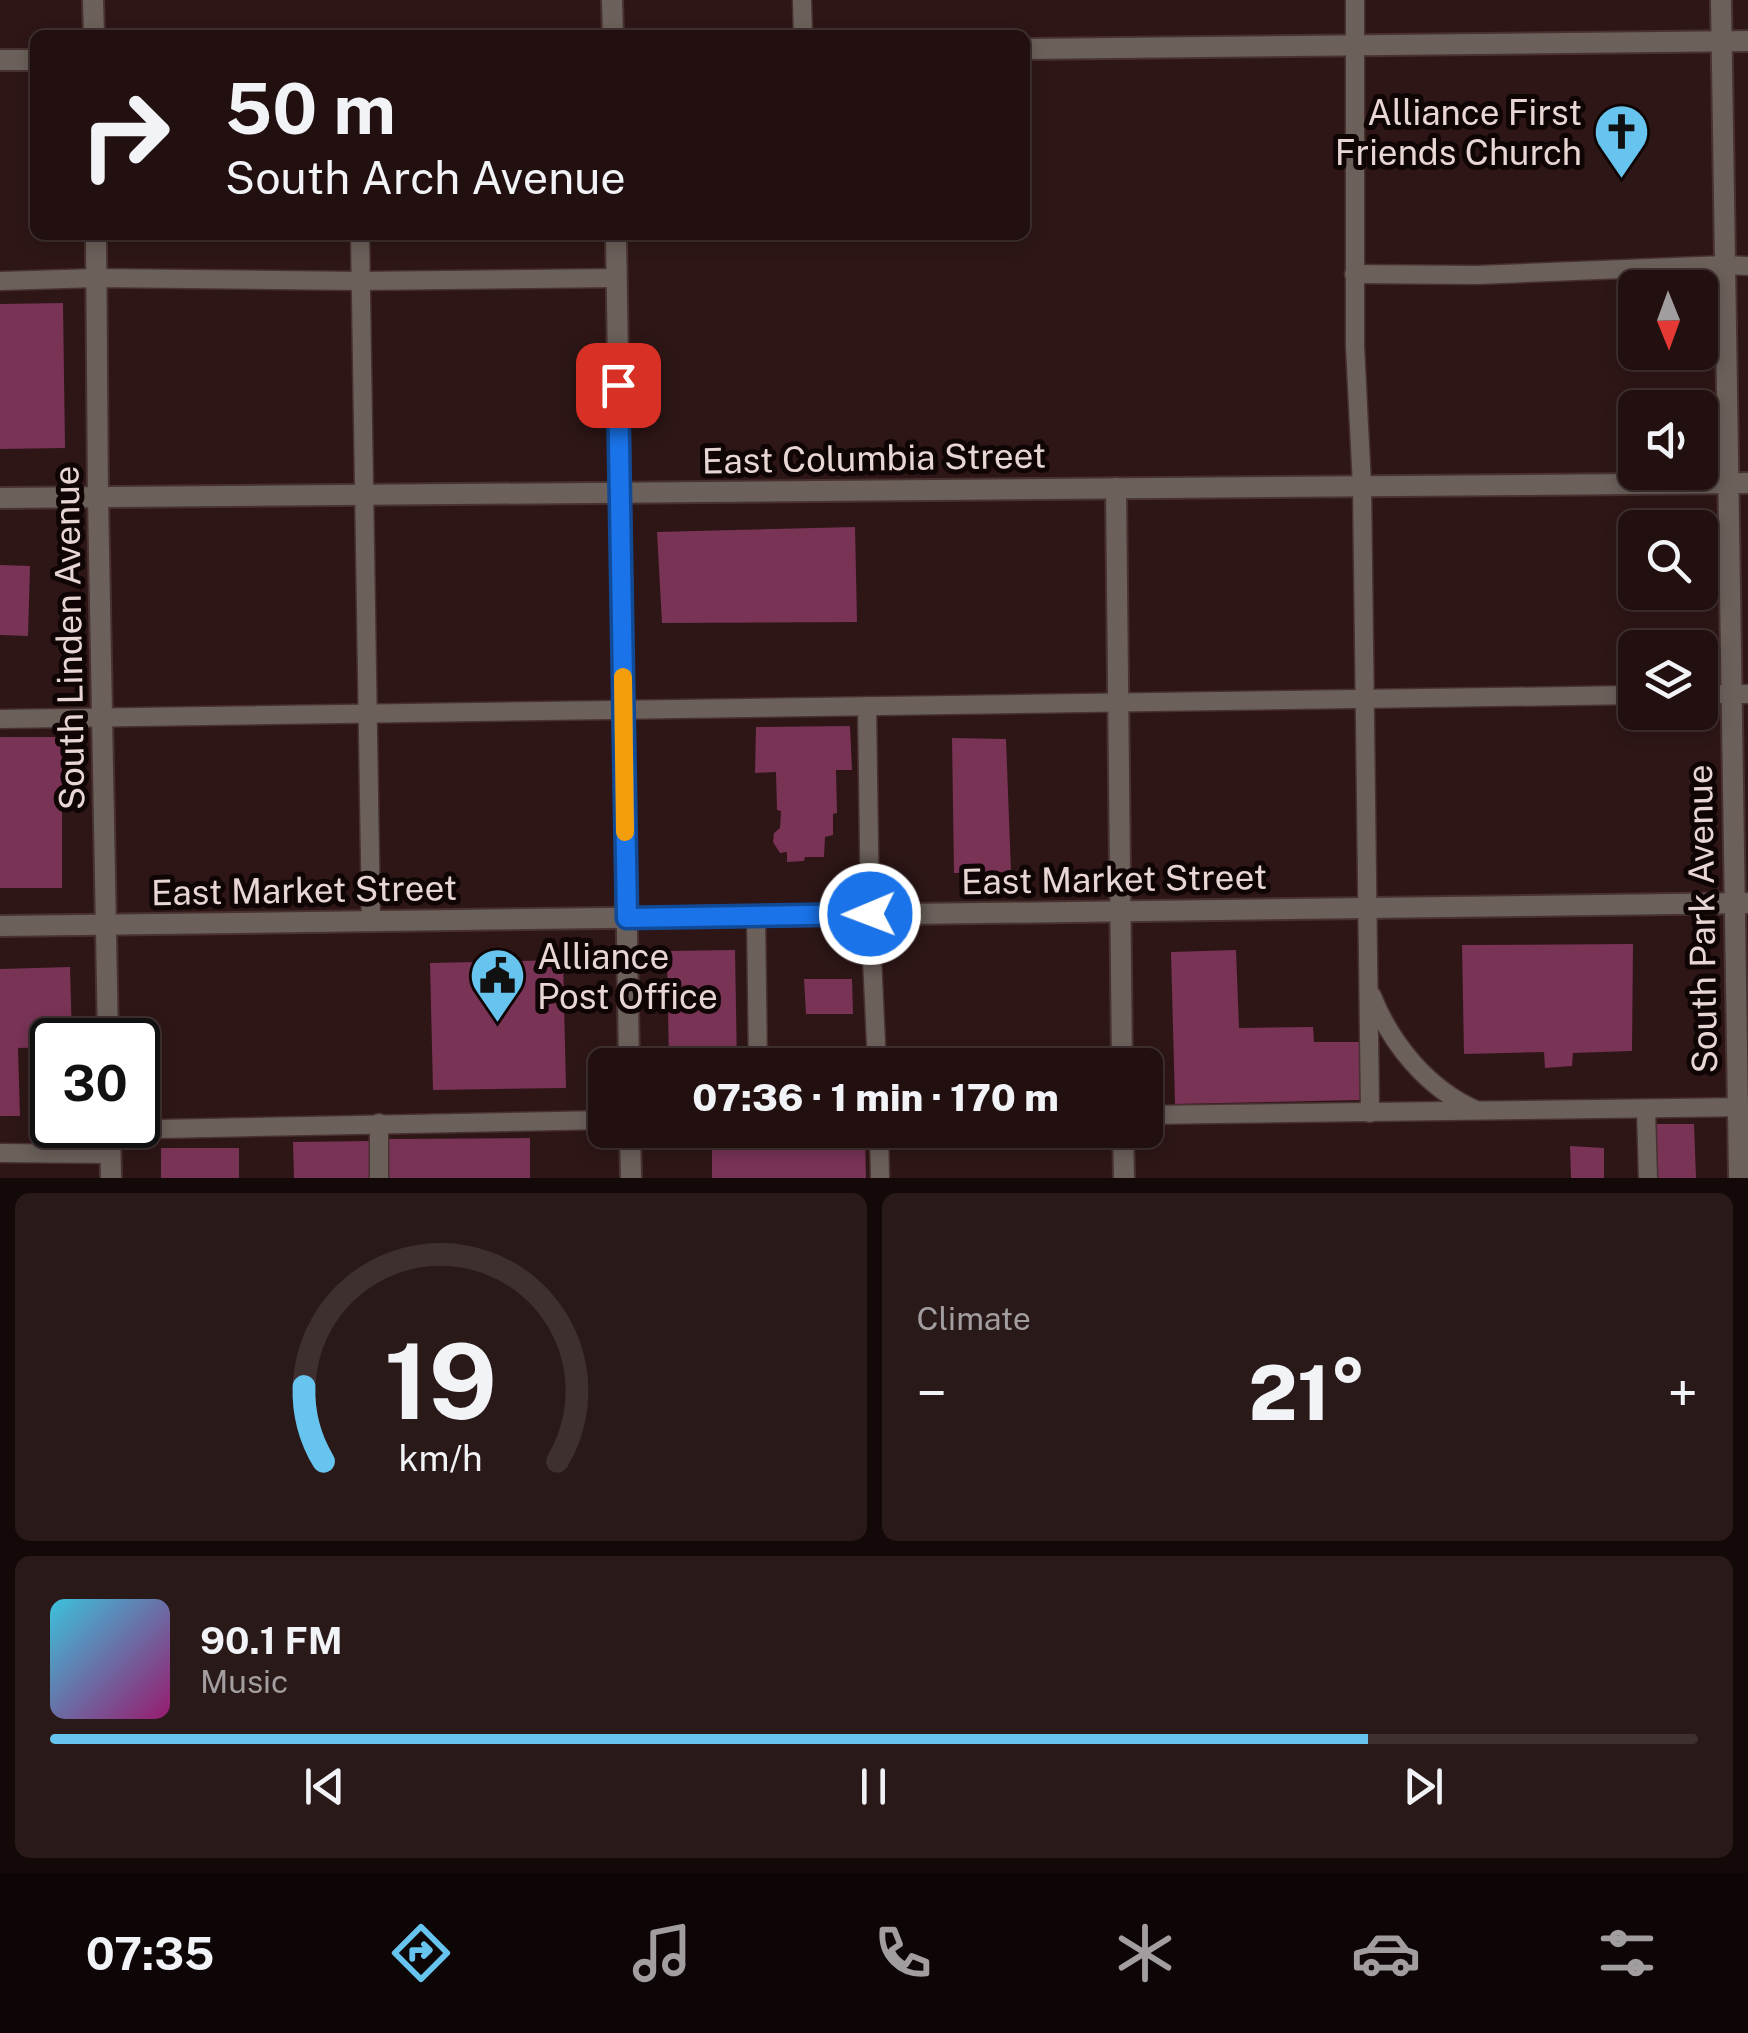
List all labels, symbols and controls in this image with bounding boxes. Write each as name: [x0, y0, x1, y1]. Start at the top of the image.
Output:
text: 50 m: [225, 67, 396, 150]
icon: right: [60, 70, 190, 200]
place label: Alliance First Friends Church: [1335, 92, 1582, 173]
church icon: Alliance First Friends Church: [1591, 102, 1651, 181]
text: South Arch Avenue: [225, 151, 626, 204]
north arrow: [1618, 270, 1718, 370]
map controls: [1618, 270, 1718, 730]
pin: [576, 343, 661, 428]
icon: arrive: [591, 358, 646, 413]
button: sound: [1618, 390, 1718, 490]
street label: East Columbia Street: [701, 434, 1047, 482]
street label: South Linden Avenue: [45, 465, 93, 811]
button: search: [1618, 510, 1718, 610]
button: layers: [1618, 630, 1718, 730]
street label: South Park Avenue: [1679, 764, 1725, 1074]
street label: East Market Street: [961, 856, 1267, 902]
position arrow: [818, 862, 922, 966]
street label: East Market Street: [151, 867, 457, 913]
place label: Alliance Post Office: [537, 936, 718, 1017]
public building icon: Alliance Post Office: [468, 946, 528, 1025]
speed limit sign: 30: [30, 1018, 160, 1148]
text: 07:36 · 1 min · 170 m: [692, 1075, 1059, 1120]
text: Climate: [917, 1300, 1031, 1337]
text: 19: [384, 1320, 497, 1442]
text: 21°: [1248, 1349, 1366, 1437]
text: −: [917, 1361, 947, 1425]
text: +: [1668, 1361, 1698, 1425]
text: km/h: [399, 1437, 483, 1479]
text: 90.1 FM: [200, 1618, 343, 1663]
text: Music: [200, 1663, 288, 1700]
icon: previous: [297, 1759, 352, 1814]
icon: pause: [846, 1759, 901, 1814]
icon: next: [1396, 1759, 1451, 1814]
icon: directions: [386, 1918, 456, 1988]
icon: music: [627, 1918, 697, 1988]
icon: phone: [868, 1918, 938, 1988]
icon: climate: [1110, 1918, 1180, 1988]
icon: car: [1351, 1918, 1421, 1988]
icon: filters: [1592, 1918, 1662, 1988]
text: 07:35: [86, 1927, 215, 1980]

